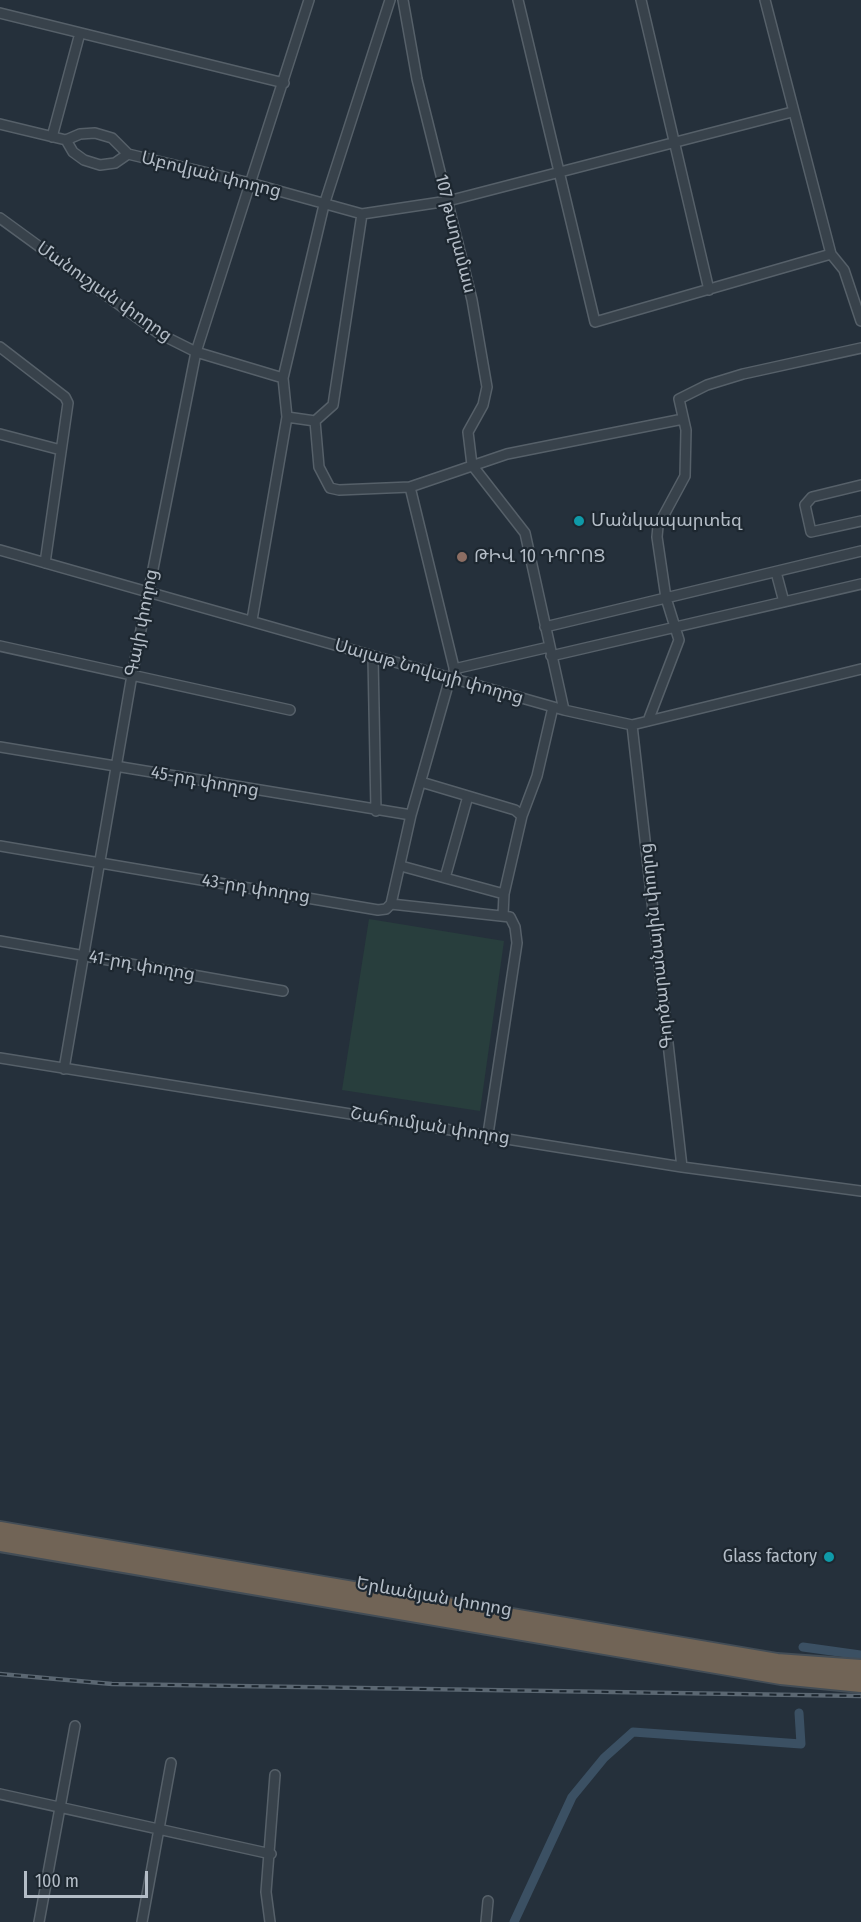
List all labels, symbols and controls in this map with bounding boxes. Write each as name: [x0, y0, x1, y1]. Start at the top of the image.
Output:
street label: Աբովյան փողոց: [139, 147, 283, 203]
street label: 107 թաղամաս: [430, 172, 480, 296]
street label: Մանուշյան փողոց: [32, 237, 176, 347]
place label: Մանկապարտեզ: [591, 510, 742, 532]
marker: Մանկապարտեզ: [572, 514, 586, 528]
place label: ԹԻՎ 10 ԴՊՐՈՑ: [474, 546, 605, 568]
marker: ԹԻՎ 10 ԴՊՐՈՑ: [455, 550, 469, 564]
street label: Գայի փողոց: [121, 567, 163, 679]
street label: Սայաթ Նովայի փողոց: [332, 635, 526, 709]
street label: 45-րդ փողոց: [149, 762, 261, 802]
street label: Գործարանային փողոց: [635, 842, 679, 1050]
street label: 43-րդ փողոց: [200, 870, 312, 908]
street label: 41-րդ փողոց: [87, 946, 197, 986]
street label: Շահումյան փողոց: [349, 1103, 511, 1149]
place label: Glass factory: [723, 1546, 817, 1568]
marker: Glass factory: [822, 1550, 836, 1564]
street label: Երևանյան փողոց: [354, 1573, 514, 1621]
scale bar: [27, 1859, 152, 1897]
text: 100 m: [35, 1870, 79, 1892]

